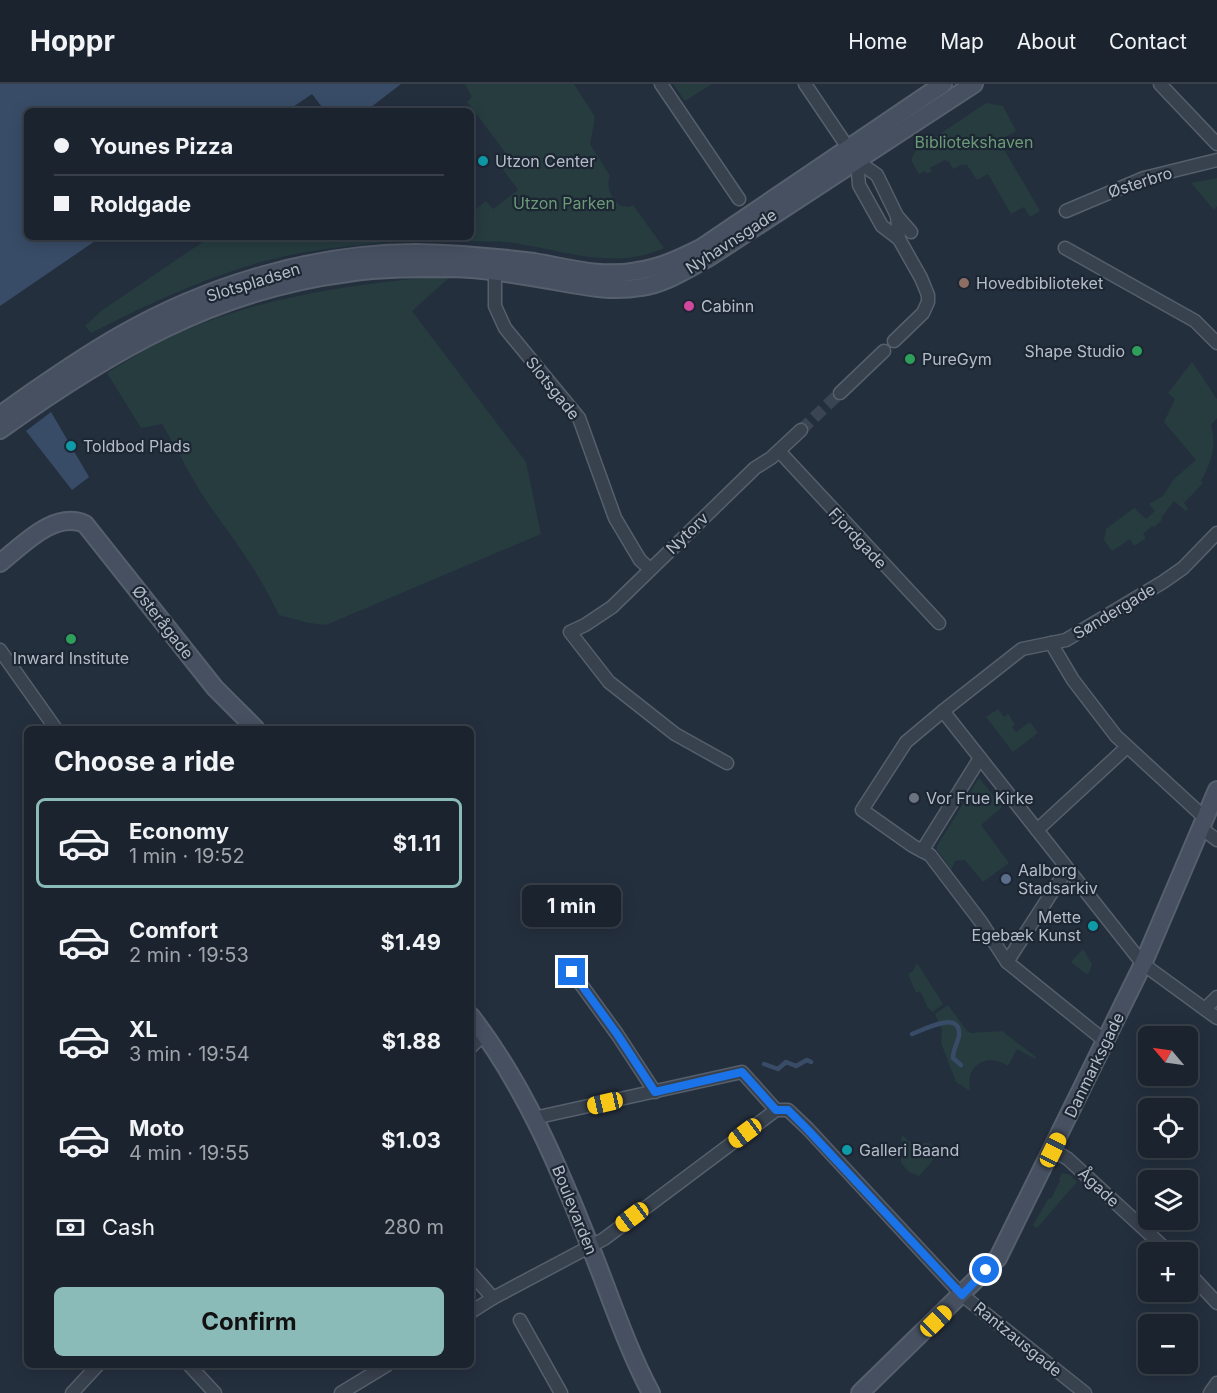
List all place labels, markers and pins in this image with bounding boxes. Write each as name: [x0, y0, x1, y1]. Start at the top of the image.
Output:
place label: Utzon Center: [495, 151, 595, 171]
marker: Utzon Center: [476, 154, 490, 168]
place label: Hovedbiblioteket: [976, 273, 1103, 293]
marker: Hovedbiblioteket: [957, 276, 971, 290]
place label: Cabinn: [701, 296, 754, 316]
marker: Cabinn: [682, 299, 696, 313]
place label: Shape Studio: [1024, 341, 1125, 361]
marker: Shape Studio: [1130, 344, 1144, 358]
place label: PureGym: [922, 349, 992, 369]
marker: PureGym: [903, 352, 917, 366]
place label: Toldbod Plads: [83, 436, 190, 456]
marker: Toldbod Plads: [64, 439, 78, 453]
marker: Inward Institute: [64, 632, 78, 646]
place label: Inward Institute: [13, 648, 129, 668]
place label: Vor Frue Kirke: [926, 788, 1034, 808]
marker: Vor Frue Kirke: [907, 791, 921, 805]
place label: Aalborg Stadsarkiv: [1018, 860, 1098, 898]
marker: Aalborg Stadsarkiv: [999, 872, 1013, 886]
place label: Mette Egebæk Kunst: [972, 907, 1081, 945]
marker: Mette Egebæk Kunst: [1086, 919, 1100, 933]
place label: Galleri Baand: [859, 1140, 959, 1160]
marker: Galleri Baand: [840, 1143, 854, 1157]

